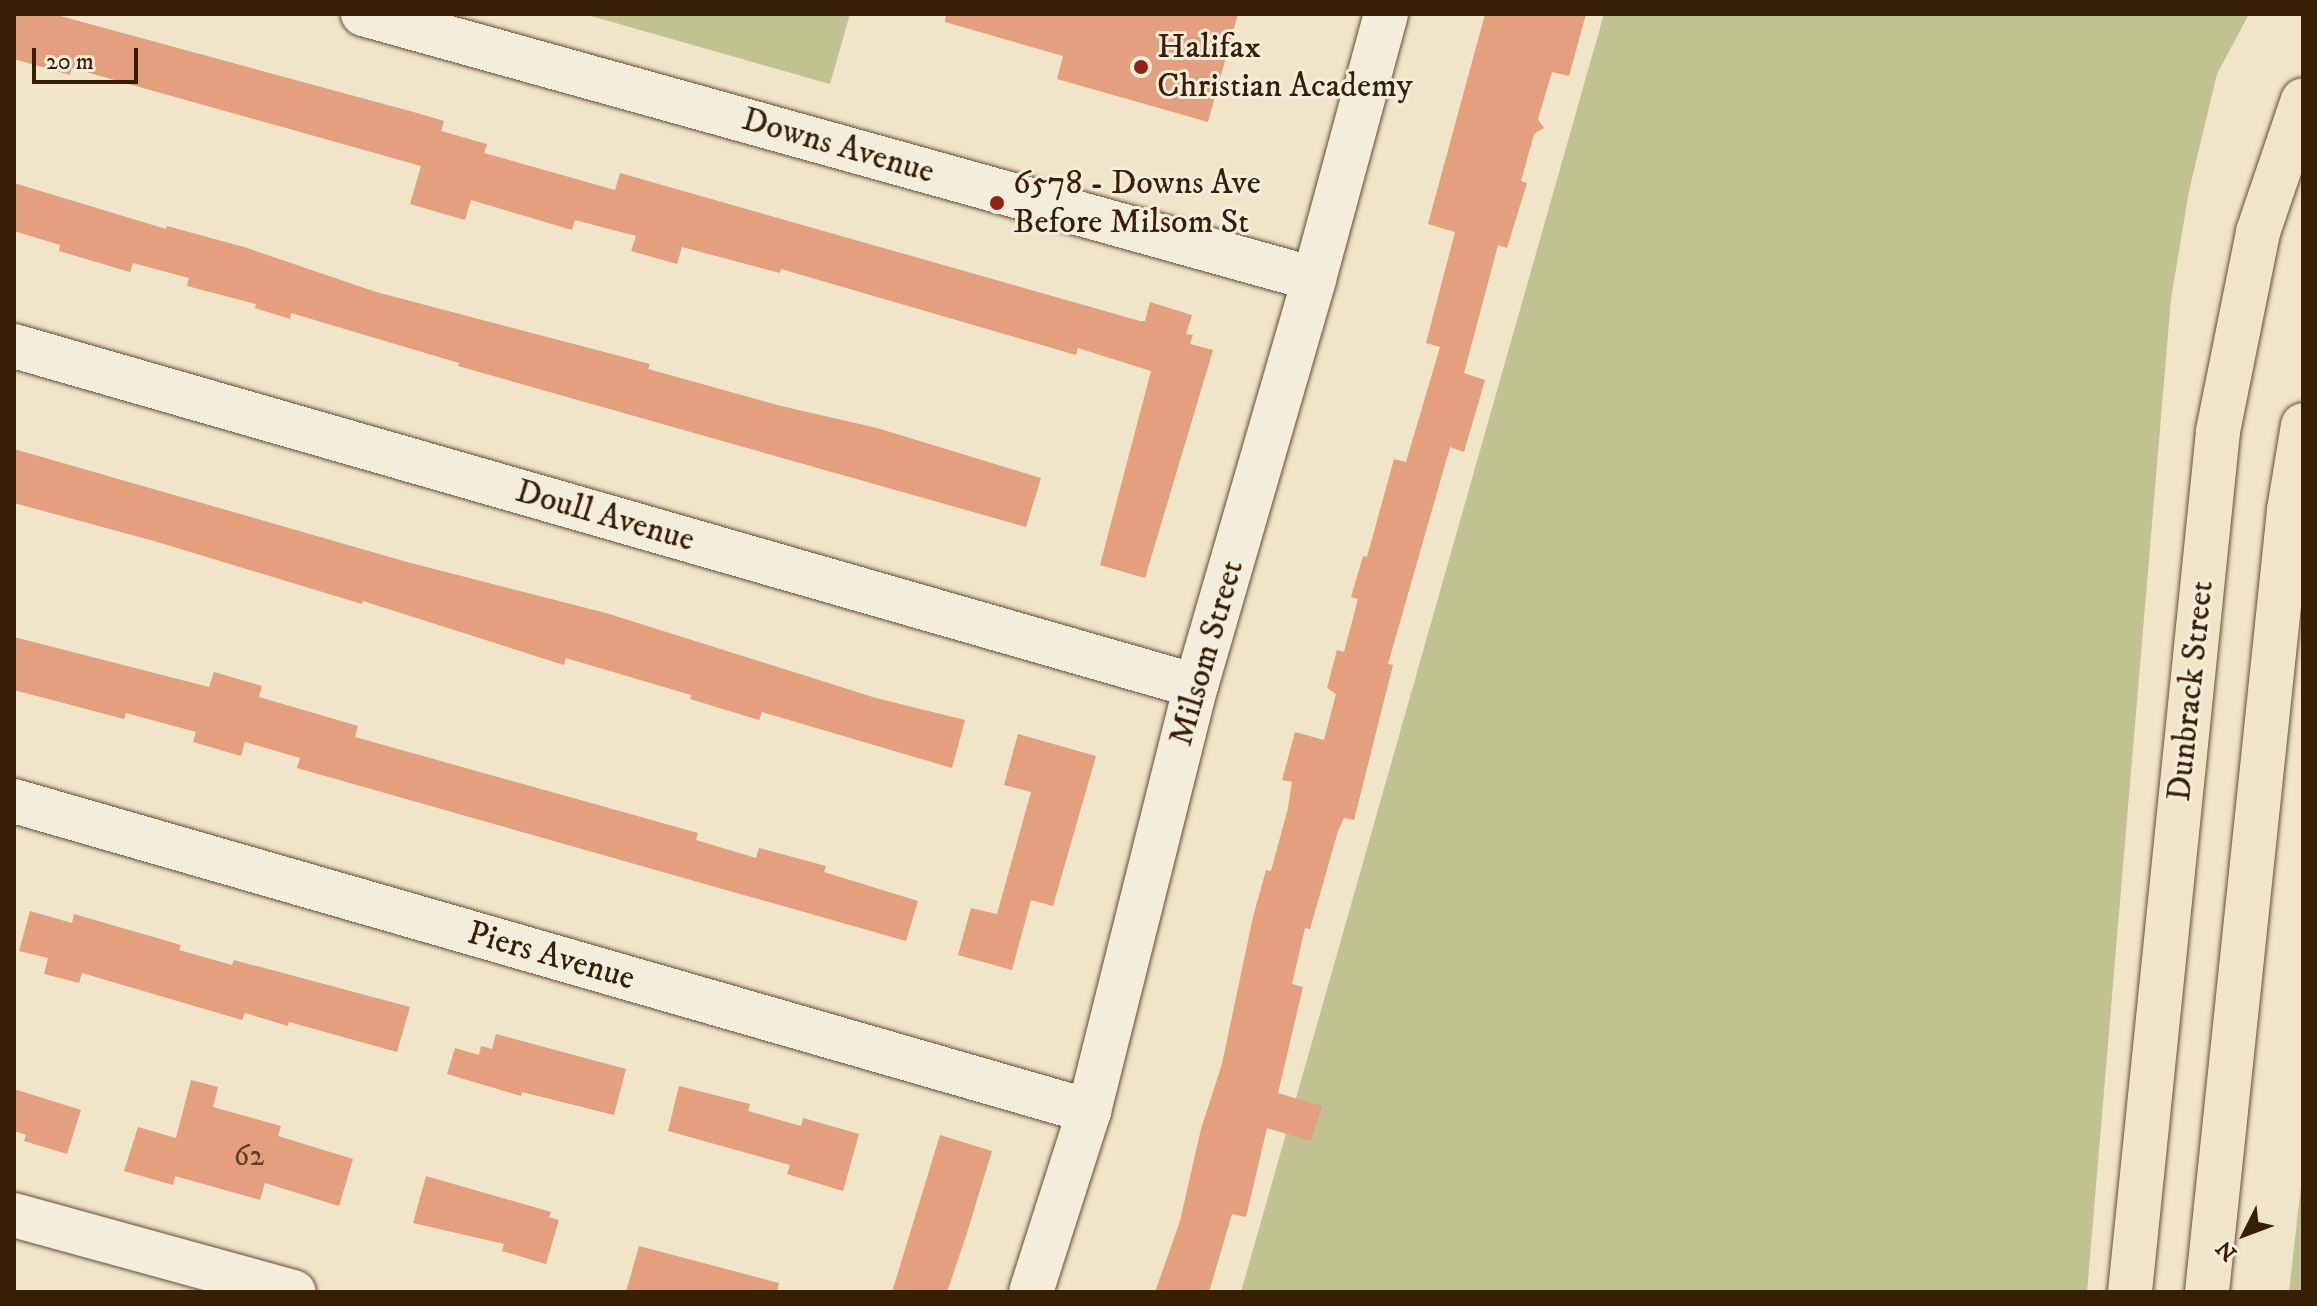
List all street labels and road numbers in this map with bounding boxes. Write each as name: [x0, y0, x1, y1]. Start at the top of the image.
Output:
street label: Downs Avenue: [737, 99, 939, 193]
street label: Doull Avenue: [511, 471, 699, 561]
street label: Milsom Street: [1161, 555, 1253, 751]
street label: Dunbrack Street: [2159, 579, 2223, 803]
street label: Piers Avenue: [463, 913, 639, 999]

